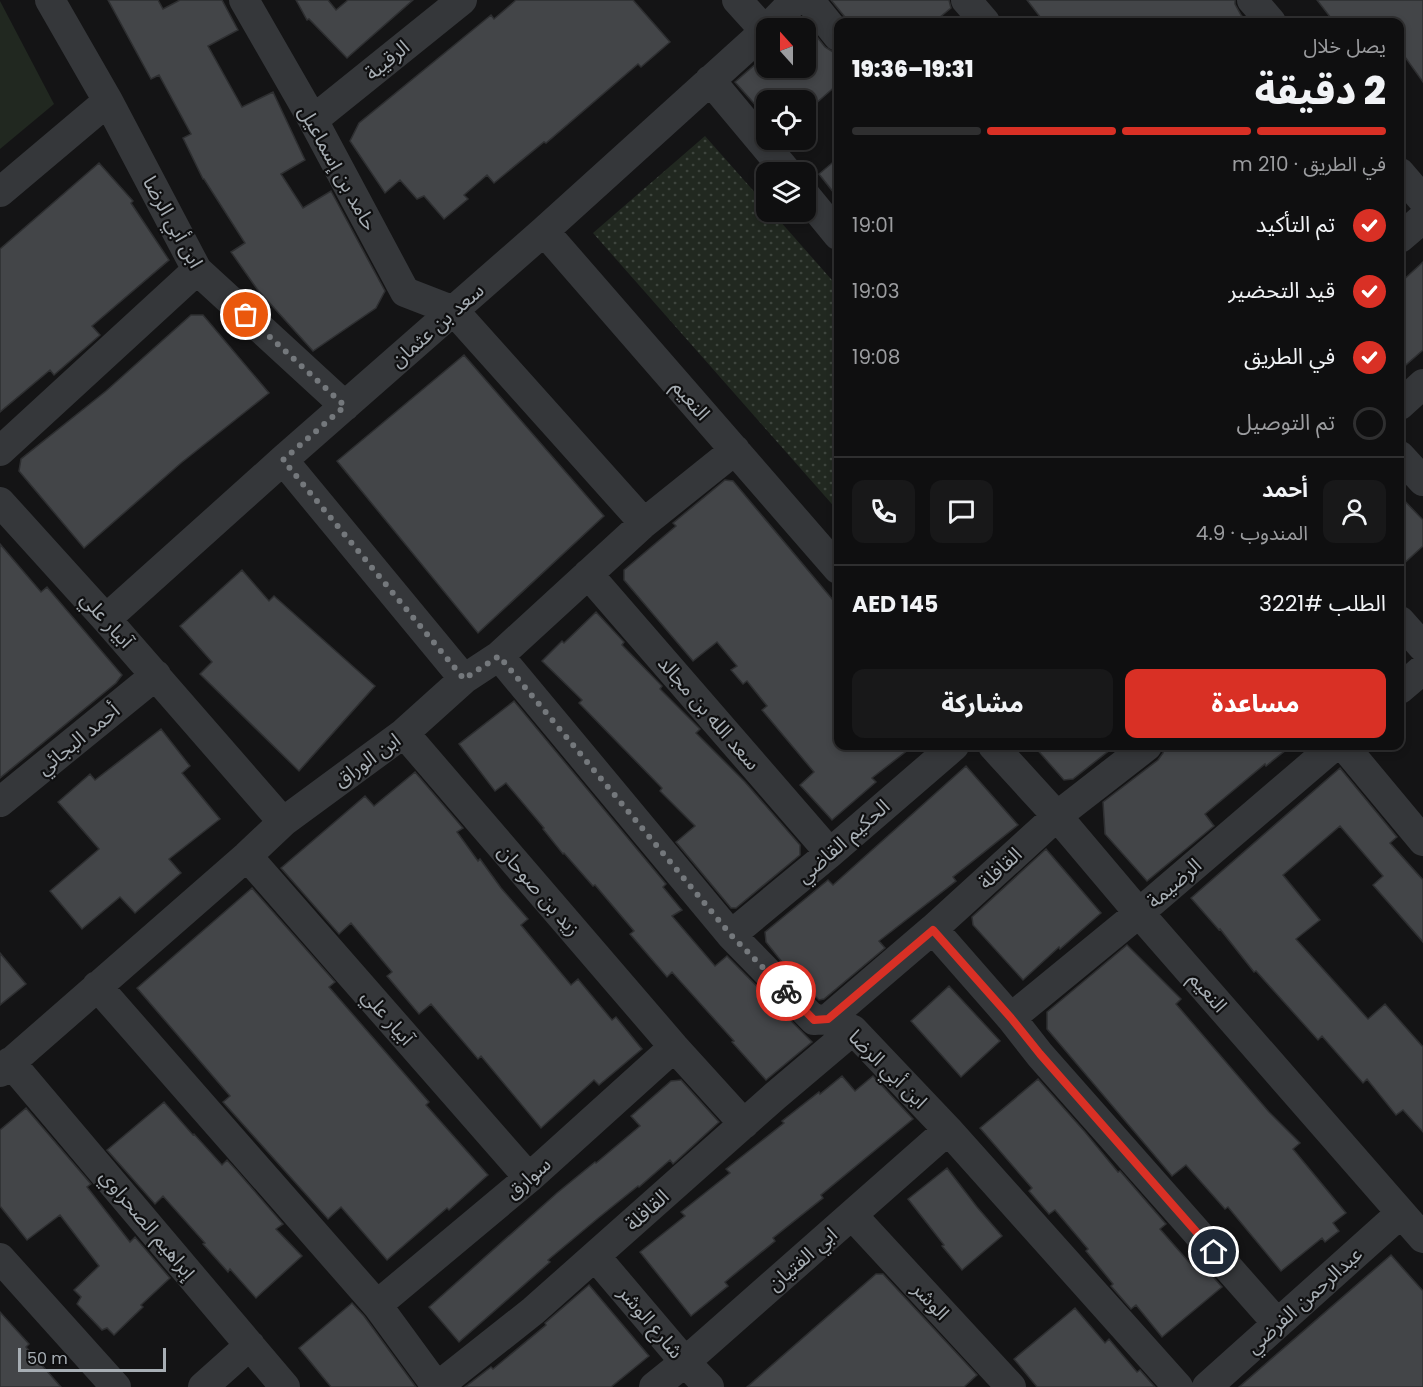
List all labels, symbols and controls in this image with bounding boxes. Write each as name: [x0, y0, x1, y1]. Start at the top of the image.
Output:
north arrow: [756, 18, 816, 78]
map controls: [756, 18, 816, 222]
text: يصل خلال: [1303, 32, 1386, 60]
street label: الرقيبة: [359, 33, 415, 87]
text: 19:31–19:36: [852, 54, 974, 85]
text: 2 دقيقة: [1255, 63, 1386, 118]
button: locate: [756, 90, 816, 150]
street label: حامد بن إسماعيل: [292, 100, 384, 236]
text: في الطريق · 210 m: [1232, 150, 1386, 178]
button: layers: [756, 162, 816, 222]
street label: ابن أبي الرضا: [135, 171, 210, 274]
text: تم التأكيد: [1256, 209, 1335, 240]
icon: check: [1353, 209, 1386, 242]
text: 19:01: [852, 211, 894, 239]
text: قيد التحضير: [1228, 275, 1335, 306]
icon: check: [1353, 275, 1386, 308]
street label: سعد بن عثمان: [384, 276, 490, 374]
text: 19:03: [852, 277, 900, 305]
pin: [220, 289, 271, 340]
icon: bag: [229, 298, 262, 331]
text: في الطريق: [1244, 341, 1335, 372]
icon: check: [1353, 341, 1386, 374]
text: 19:08: [852, 343, 900, 371]
street label: النعيم: [665, 373, 717, 427]
text: تم التوصيل: [1237, 407, 1335, 438]
text: أحمد: [1262, 474, 1308, 505]
button: phone: [852, 480, 915, 543]
button: chat: [930, 480, 993, 543]
button: person: [1323, 480, 1386, 543]
text: المندوب · 4.9: [1196, 519, 1308, 547]
street label: آبيار علي: [73, 586, 141, 656]
text: الطلب #3221: [1259, 588, 1386, 619]
text: AED 145: [852, 589, 938, 620]
street label: سعد الله بن مجالد: [651, 650, 767, 776]
button: مشاركة: [852, 669, 1113, 738]
button: مساعدة: [1125, 669, 1386, 738]
street label: أحمد البجائي: [31, 697, 127, 782]
street label: ابن الوراق: [328, 726, 406, 794]
street label: الحكيم القاضي: [790, 793, 897, 891]
street label: زيد بن صوحان: [491, 838, 587, 942]
street label: القافلة: [972, 841, 1028, 895]
street label: الرضيمة: [1141, 851, 1207, 915]
courier: [756, 961, 816, 1021]
street label: النعيم: [1182, 965, 1234, 1019]
icon: bike: [770, 975, 803, 1008]
street label: آبيار علي: [354, 983, 421, 1053]
street label: ابن أبي الرضا: [841, 1023, 934, 1116]
street label: سوارق: [499, 1150, 557, 1206]
street label: إبراهيم الصحراوي: [92, 1163, 203, 1287]
street label: القافلة: [619, 1183, 675, 1237]
street label: ابي الفتيان: [761, 1221, 844, 1299]
pin: [1188, 1226, 1239, 1277]
icon: home: [1197, 1235, 1230, 1268]
street label: عبدالرحمن الفرضي: [1240, 1240, 1369, 1361]
street label: الوشر: [905, 1275, 956, 1326]
street label: شارع الوشر: [611, 1279, 690, 1365]
scale bar: [18, 1345, 166, 1372]
text: 50 m: [27, 1347, 68, 1370]

